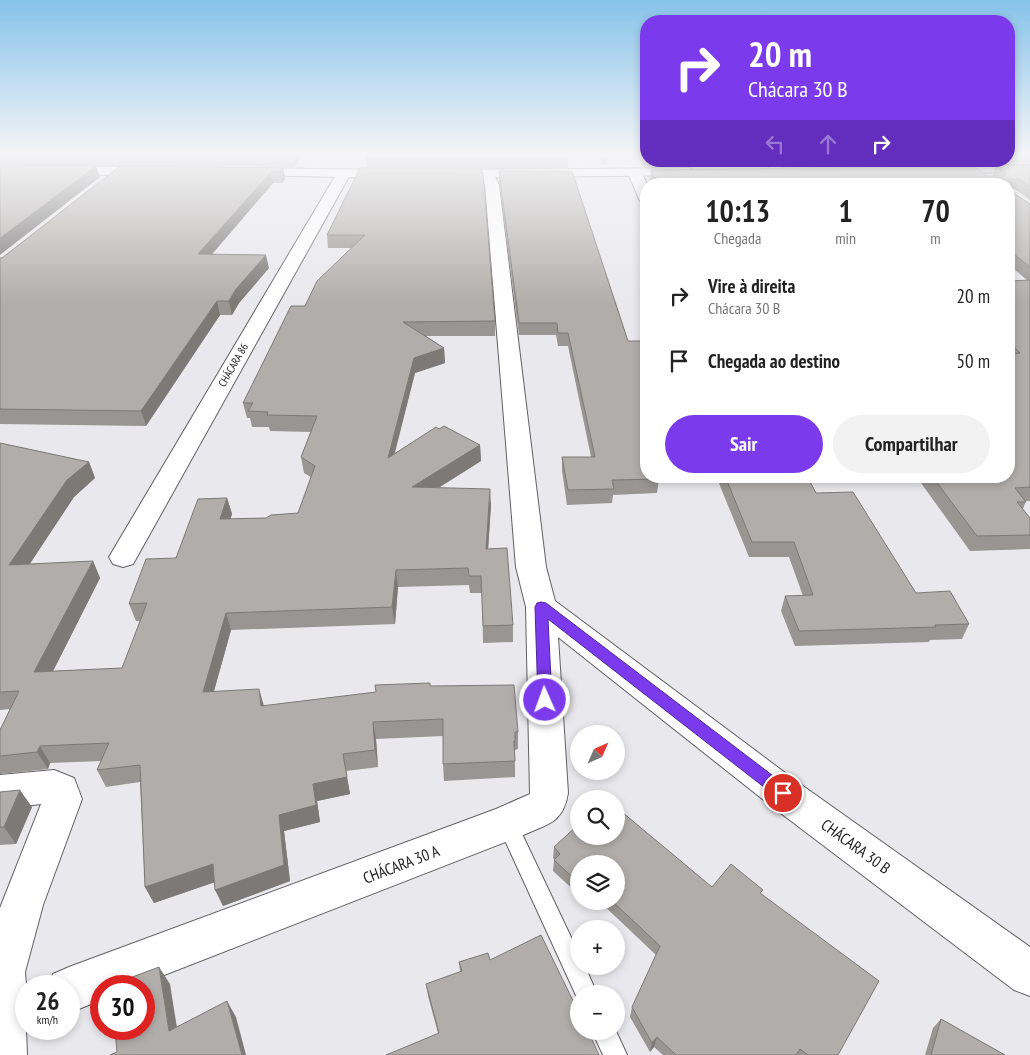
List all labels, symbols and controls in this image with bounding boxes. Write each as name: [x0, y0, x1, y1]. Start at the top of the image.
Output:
text: 20 m: [748, 31, 812, 77]
icon: right: [665, 35, 730, 100]
text: Chácara 30 B: [748, 75, 848, 103]
icon: left: [761, 130, 789, 158]
icon: ahead: [814, 130, 842, 158]
icon: right: [867, 130, 895, 158]
text: 10:13: [705, 191, 770, 230]
text: 1: [838, 191, 853, 230]
text: 70: [921, 191, 950, 230]
text: Chegada: [714, 228, 761, 248]
text: min: [835, 228, 856, 248]
text: m: [930, 228, 941, 248]
text: Vire à direita: [708, 274, 795, 298]
icon: right: [665, 282, 693, 310]
text: 20 m: [957, 284, 990, 308]
text: Chácara 30 B: [708, 298, 780, 318]
street label: CHÁCARA 86: [215, 341, 251, 389]
icon: arrive: [665, 347, 693, 375]
text: Chegada ao destino: [708, 349, 840, 373]
text: 50 m: [957, 349, 990, 373]
button: Sair: [665, 415, 823, 473]
button: Compartilhar: [833, 415, 990, 473]
position arrow: [518, 673, 570, 725]
north arrow: [570, 725, 625, 780]
map controls: [570, 725, 625, 1040]
pin: [762, 772, 804, 814]
icon: arrive: [769, 779, 797, 807]
button: search: [570, 790, 625, 845]
street label: CHÁCARA 30 B: [817, 814, 895, 878]
street label: CHÁCARA 30 A: [360, 840, 442, 888]
button: layers: [570, 855, 625, 910]
button: +: [570, 920, 625, 975]
speed limit sign: 30: [90, 975, 155, 1040]
text: 26: [36, 985, 59, 1017]
button: −: [570, 985, 625, 1040]
text: km/h: [37, 1012, 58, 1027]

